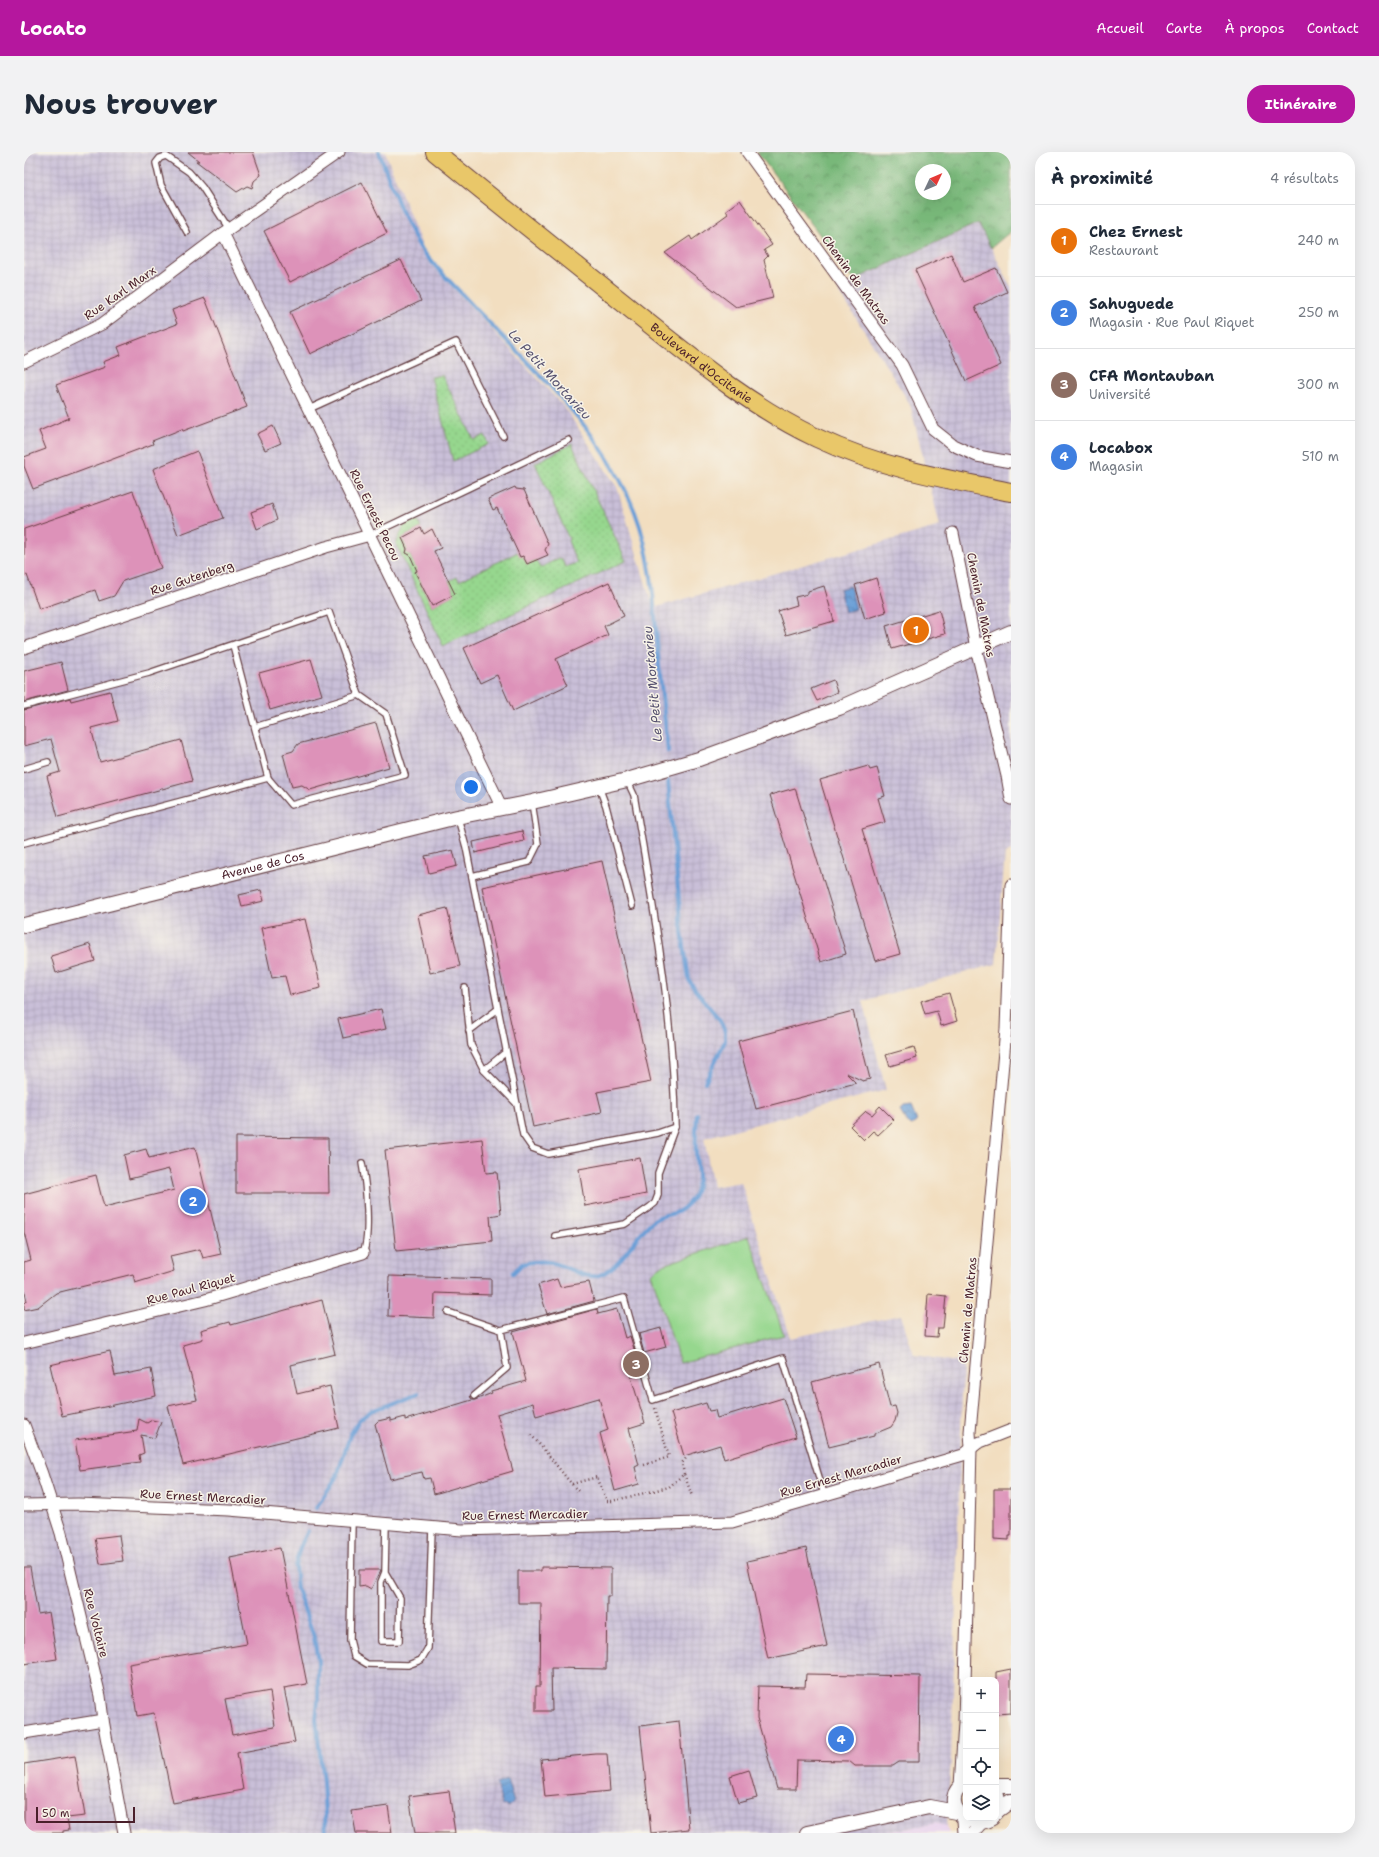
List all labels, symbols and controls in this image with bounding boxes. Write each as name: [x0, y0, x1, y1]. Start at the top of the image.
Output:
text: Locato: [20, 16, 87, 41]
text: Accueil: [1096, 19, 1144, 37]
text: Carte: [1166, 19, 1202, 37]
text: À propos: [1224, 19, 1285, 37]
text: Contact: [1307, 19, 1359, 37]
text: Nous trouver: [24, 85, 218, 123]
button: Itinéraire: [1247, 85, 1355, 123]
north arrow: [915, 164, 951, 200]
text: À proximité: [1051, 167, 1153, 189]
text: 4 résultats: [1270, 170, 1339, 187]
text: Chez Ernest: [1089, 222, 1183, 242]
street label: Chemin de Matras: [818, 232, 894, 328]
text: 1: [1061, 232, 1067, 249]
text: 240 m: [1297, 232, 1339, 249]
text: Restaurant: [1089, 242, 1159, 259]
street label: Rue Karl Marx: [81, 262, 159, 324]
text: Sahuguede: [1089, 294, 1174, 314]
text: 2: [1059, 304, 1069, 321]
text: 250 m: [1298, 304, 1339, 321]
text: Magasin · Rue Paul Riquet: [1089, 314, 1254, 331]
street label: Boulevard d'Occitanie: [647, 319, 756, 407]
water label: Le Petit Mortarieu: [504, 325, 595, 424]
text: CFA Montauban: [1089, 366, 1214, 386]
text: 3: [1059, 376, 1069, 393]
text: 300 m: [1296, 376, 1339, 393]
text: Université: [1089, 386, 1151, 403]
text: Locabox: [1089, 438, 1153, 458]
text: 4: [1059, 448, 1069, 465]
text: 510 m: [1302, 448, 1339, 465]
text: Magasin: [1089, 458, 1143, 475]
street label: Rue Ernest Pecou: [346, 466, 404, 564]
street label: Chemin de Matras: [963, 551, 999, 659]
street label: Rue Gutenberg: [148, 557, 236, 599]
pin: 1: [903, 615, 929, 645]
water label: Le Petit Mortarieu: [639, 625, 666, 743]
your location: [461, 777, 481, 797]
street label: Avenue de Cos: [219, 847, 306, 884]
pin: 2: [180, 1186, 206, 1216]
street label: Chemin de Matras: [955, 1256, 981, 1364]
street label: Rue Paul Riquet: [145, 1269, 237, 1309]
pin: 3: [623, 1349, 649, 1379]
street label: Rue Ernest Mercadier: [778, 1451, 904, 1501]
street label: Rue Ernest Mercadier: [140, 1486, 267, 1508]
street label: Rue Ernest Mercadier: [462, 1506, 589, 1524]
street label: Rue Voltaire: [80, 1587, 112, 1660]
map controls: [963, 1677, 999, 1821]
button: +: [963, 1677, 999, 1713]
button: −: [963, 1713, 999, 1749]
pin: 4: [828, 1724, 854, 1754]
button: locate: [963, 1749, 999, 1785]
button: layers: [963, 1785, 999, 1821]
scale bar: [36, 1805, 135, 1824]
text: 50 m: [42, 1806, 70, 1821]

